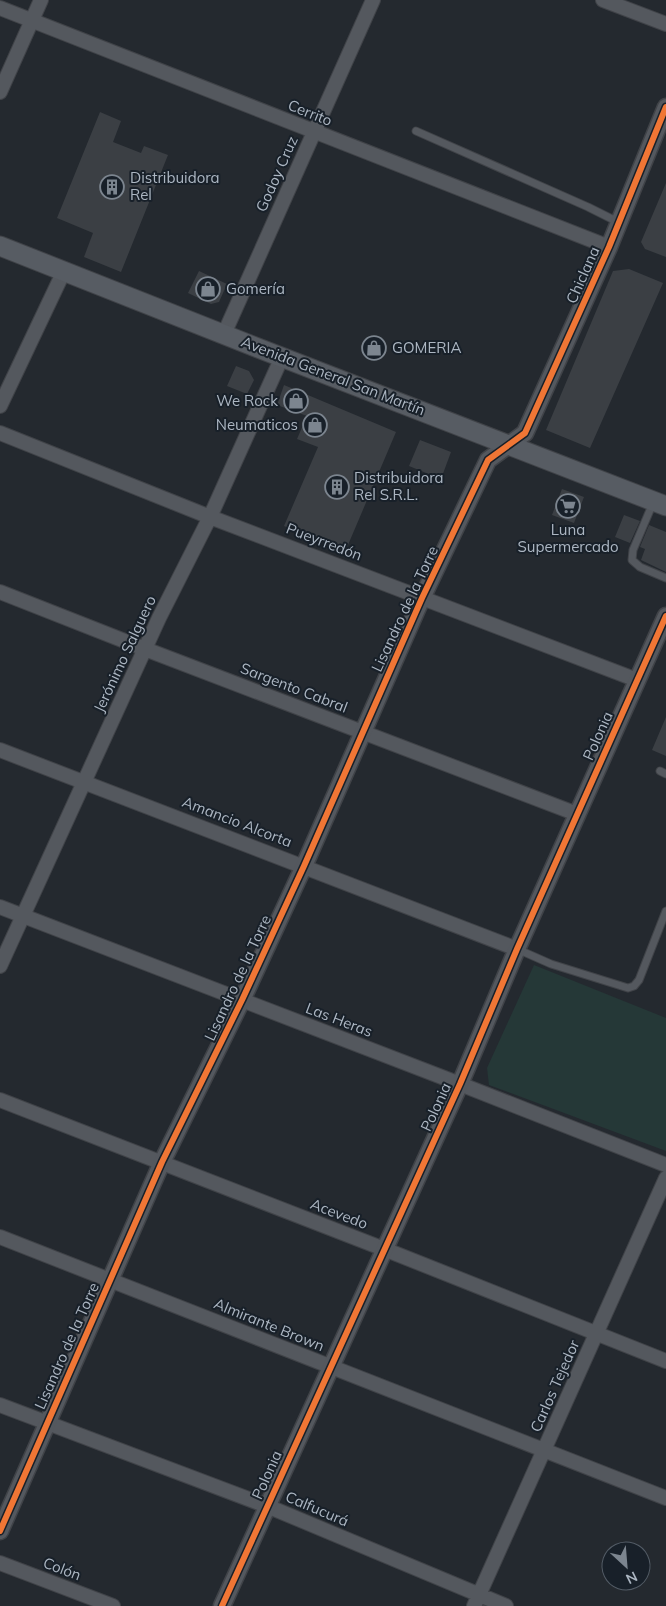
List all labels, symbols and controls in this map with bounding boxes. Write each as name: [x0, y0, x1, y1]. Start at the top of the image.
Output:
street label: Cerrito: [285, 95, 335, 130]
street label: Godoy Cruz: [251, 133, 302, 215]
place label: Distribuidora Rel: [130, 168, 220, 204]
building icon: Distribuidora Rel: [99, 174, 125, 200]
street label: Chiclana: [562, 243, 604, 306]
shop icon: Gomería: [195, 276, 221, 302]
place label: Gomería: [226, 279, 285, 298]
street label: Avenida General San Martín: [239, 332, 428, 419]
shop icon: GOMERIA: [361, 335, 387, 361]
place label: GOMERIA: [392, 338, 462, 357]
shop icon: We Rock: [283, 388, 309, 414]
place label: We Rock: [216, 391, 278, 410]
shop icon: Neumaticos: [302, 412, 328, 438]
place label: Neumaticos: [216, 415, 298, 434]
place label: Distribuidora Rel S.R.L.: [354, 468, 444, 504]
building icon: Distribuidora Rel S.R.L.: [324, 474, 350, 500]
supermarket icon: Luna Supermercado: [555, 493, 581, 519]
street label: Pueyrredón: [284, 518, 365, 565]
place label: Luna Supermercado: [517, 520, 619, 556]
street label: Lisandro de la Torre: [367, 543, 442, 675]
street label: Jerónimo Salguero: [89, 592, 160, 715]
street label: Sargento Cabral: [238, 658, 350, 717]
street label: Polonia: [578, 708, 617, 763]
street label: Amancio Alcorta: [180, 792, 295, 851]
street label: Lisandro de la Torre: [200, 912, 275, 1044]
street label: Las Heras: [303, 998, 375, 1041]
street label: Polonia: [416, 1079, 455, 1134]
street label: Acevedo: [308, 1194, 371, 1233]
street label: Lisandro de la Torre: [30, 1279, 103, 1412]
street label: Almirante Brown: [211, 1294, 327, 1355]
street label: Carlos Tejedor: [526, 1336, 584, 1435]
street label: Polonia: [247, 1447, 286, 1502]
street label: Calfucurá: [283, 1487, 352, 1530]
north arrow: [601, 1541, 651, 1591]
street label: Colón: [40, 1553, 84, 1584]
text: N: [623, 1567, 640, 1588]

